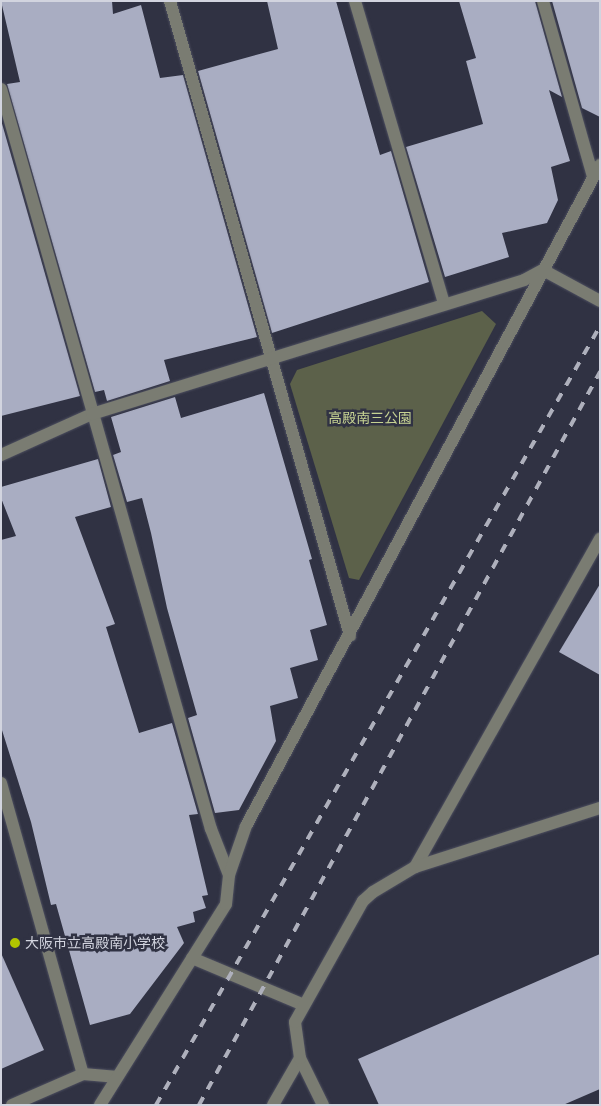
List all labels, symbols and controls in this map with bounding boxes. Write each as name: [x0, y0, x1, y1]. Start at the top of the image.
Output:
park label: 高殿南三公園: [328, 410, 412, 426]
place label: 大阪市立高殿南小学校: [25, 935, 165, 951]
marker: 大阪市立高殿南小学校: [9, 937, 21, 949]

